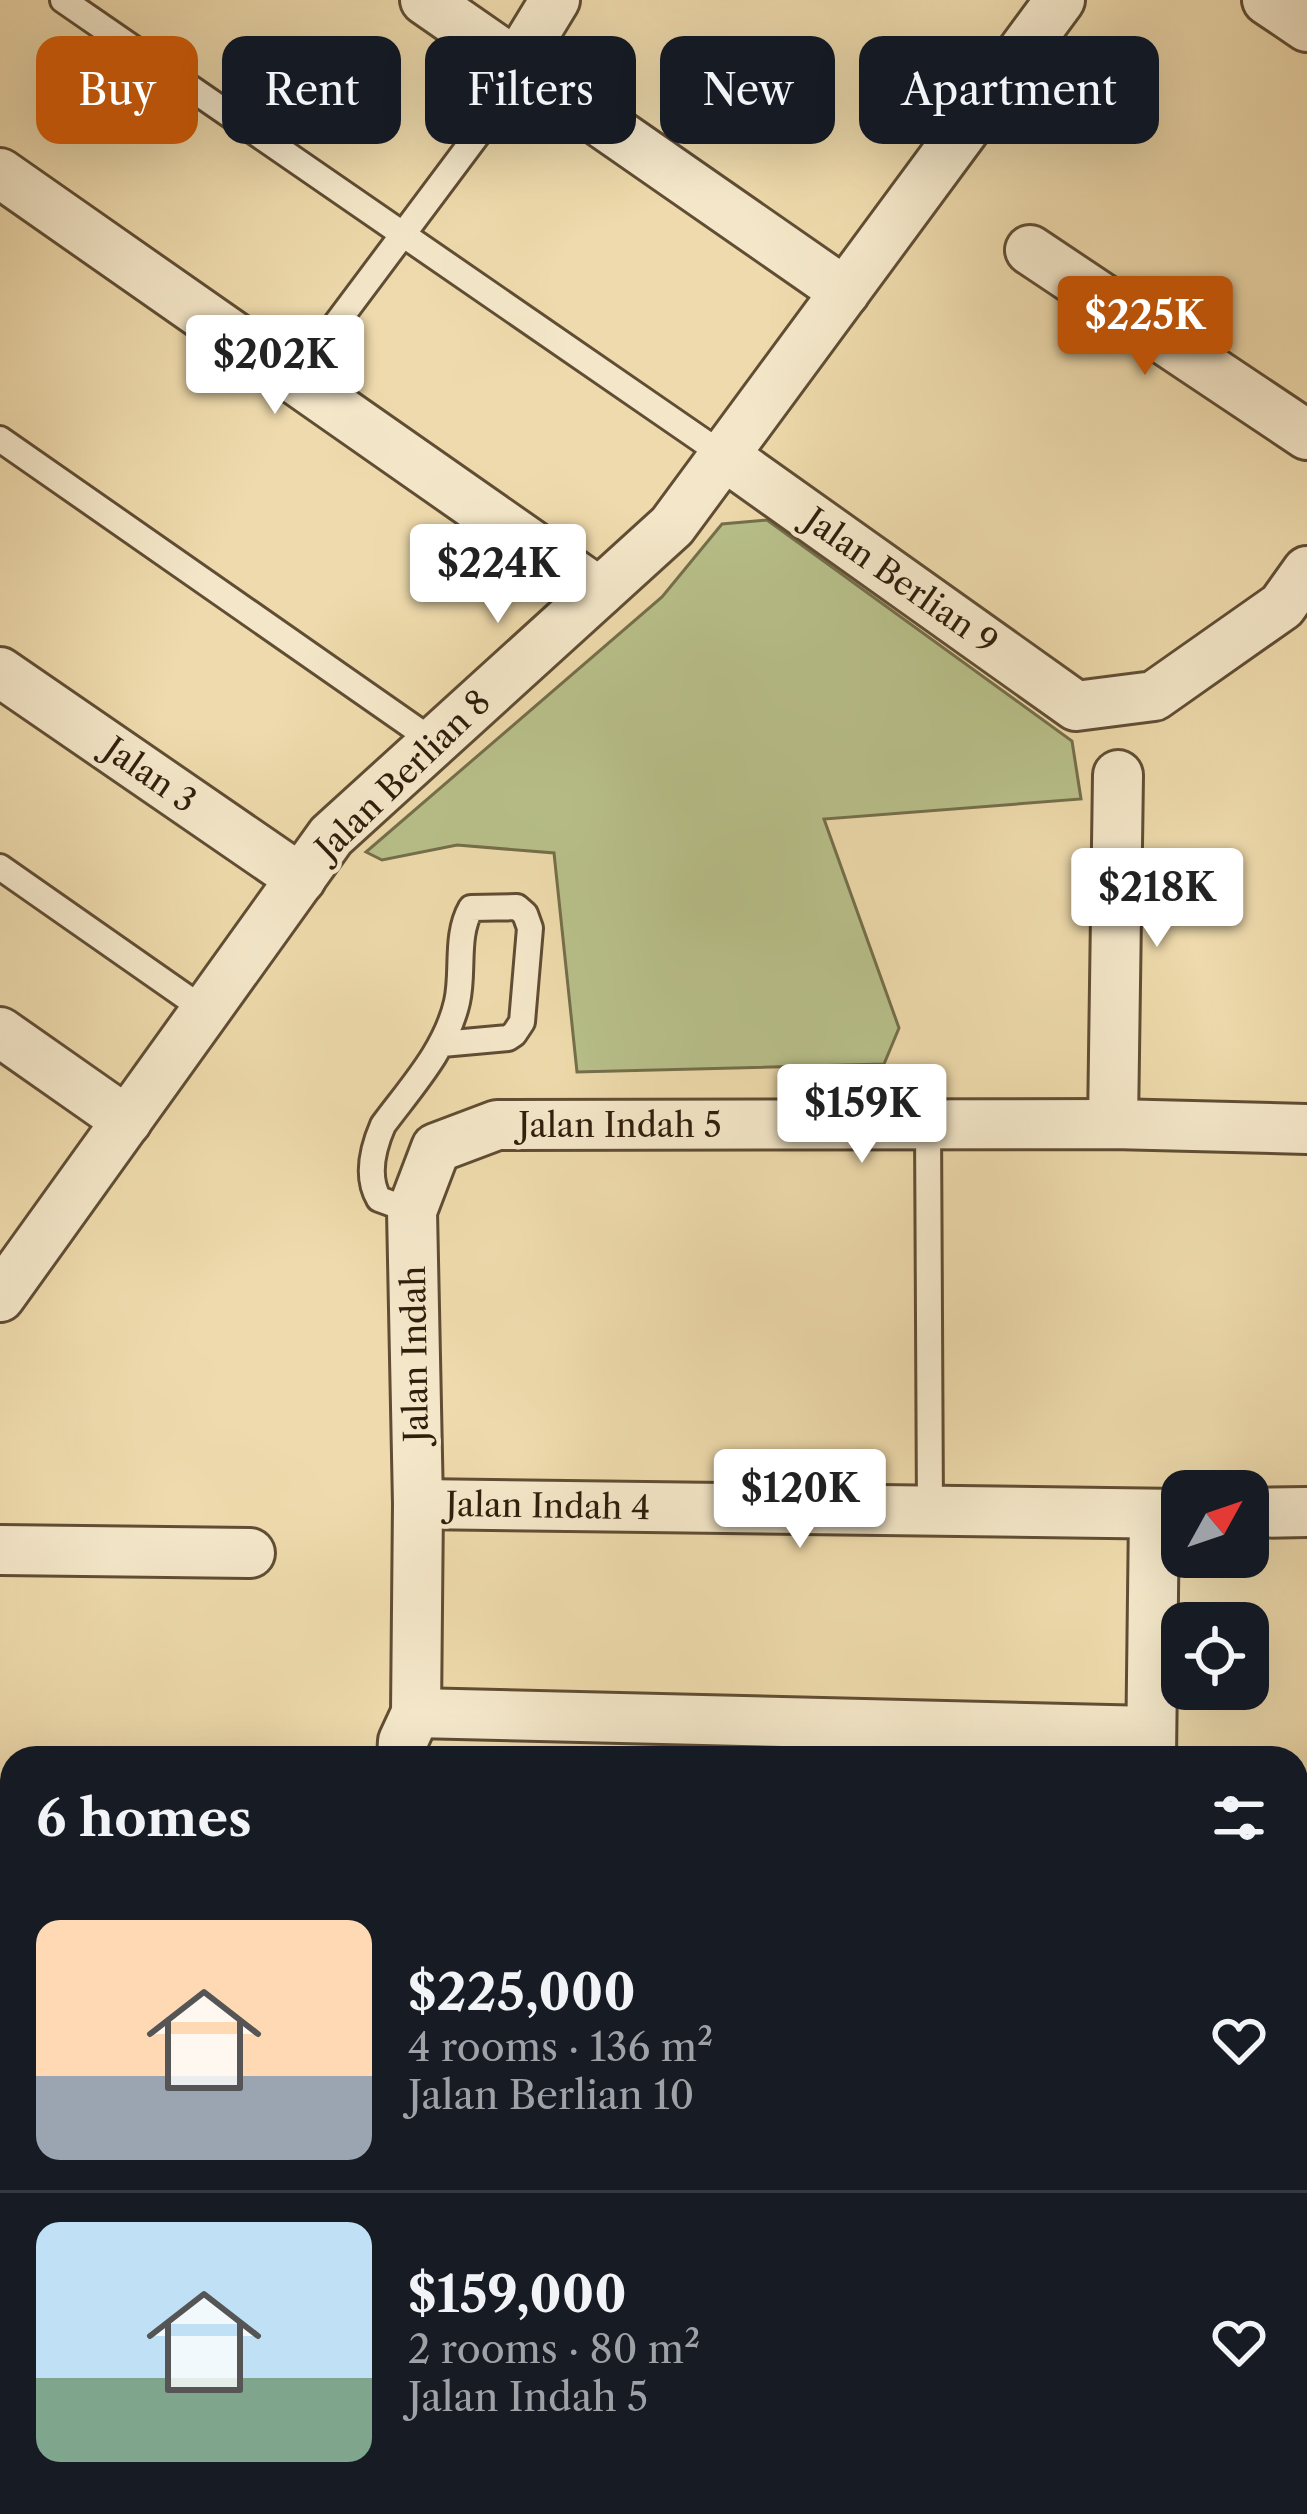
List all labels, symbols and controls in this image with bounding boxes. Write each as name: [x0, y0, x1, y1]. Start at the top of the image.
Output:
chip: Buy: [36, 36, 198, 144]
chip: Rent: [222, 36, 401, 144]
chip: Filters: [425, 36, 636, 144]
chip: New: [660, 36, 835, 144]
chip: Apartment: [859, 36, 1159, 144]
pin: $225K: [1061, 276, 1229, 378]
text: $225K: [1085, 291, 1205, 339]
pin: $202K: [191, 315, 359, 417]
text: $202K: [213, 330, 337, 378]
street label: Jalan Berlian 9: [792, 496, 1006, 663]
pin: $224K: [414, 524, 582, 626]
text: $224K: [437, 539, 559, 587]
street label: Jalan Berlian 8: [304, 681, 499, 872]
street label: Jalan 3: [92, 726, 204, 821]
pin: $218K: [1073, 848, 1241, 950]
text: $218K: [1098, 863, 1216, 911]
pin: $159K: [778, 1064, 946, 1166]
text: $159K: [804, 1079, 920, 1127]
street label: Jalan Indah 5: [513, 1105, 722, 1146]
street label: Jalan Indah: [393, 1265, 437, 1448]
pin: $120K: [716, 1449, 884, 1551]
text: $120K: [741, 1464, 859, 1512]
north arrow: [1161, 1470, 1269, 1578]
map controls: [1161, 1470, 1269, 1710]
street label: Jalan Indah 4: [440, 1484, 651, 1528]
button: locate: [1161, 1602, 1269, 1710]
icon: filters: [1206, 1785, 1272, 1851]
text: 6 homes: [36, 1787, 252, 1849]
text: $225,000: [408, 1961, 636, 2023]
icon: home: [132, 1968, 276, 2112]
icon: heart: [1206, 2007, 1272, 2073]
text: 4 rooms · 136 m²: [408, 2023, 713, 2071]
text: Jalan Berlian 10: [408, 2071, 694, 2119]
text: $159,000: [408, 2263, 627, 2325]
icon: home: [132, 2270, 276, 2414]
icon: heart: [1206, 2309, 1272, 2375]
text: 2 rooms · 80 m²: [408, 2325, 700, 2373]
text: Jalan Indah 5: [408, 2373, 648, 2421]

